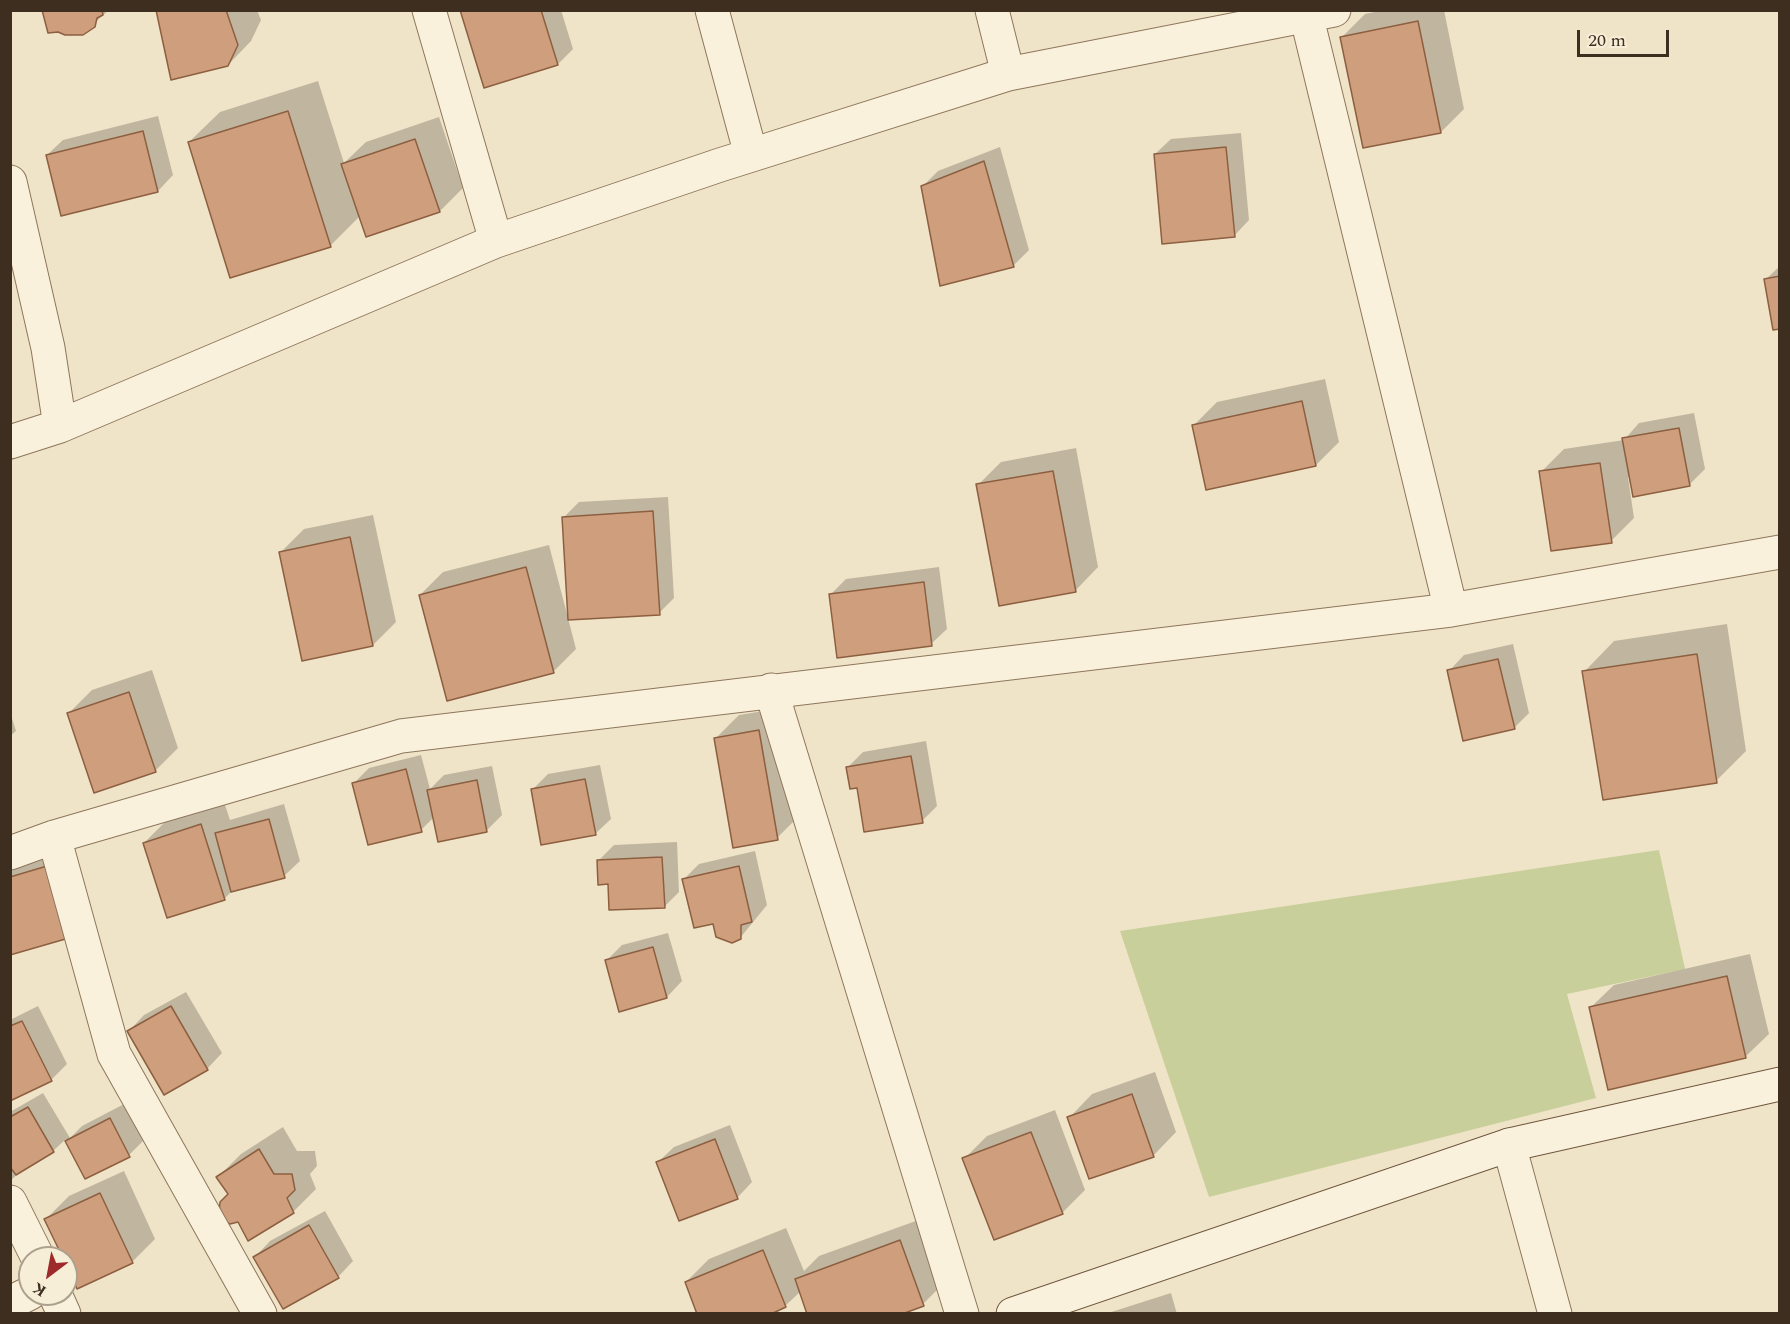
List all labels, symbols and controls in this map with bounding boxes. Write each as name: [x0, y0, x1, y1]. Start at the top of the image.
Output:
scale bar: [1580, 18, 1672, 56]
text: 20 m: [1588, 27, 1626, 54]
north arrow: [18, 1246, 78, 1306]
text: K: [28, 1276, 51, 1303]

